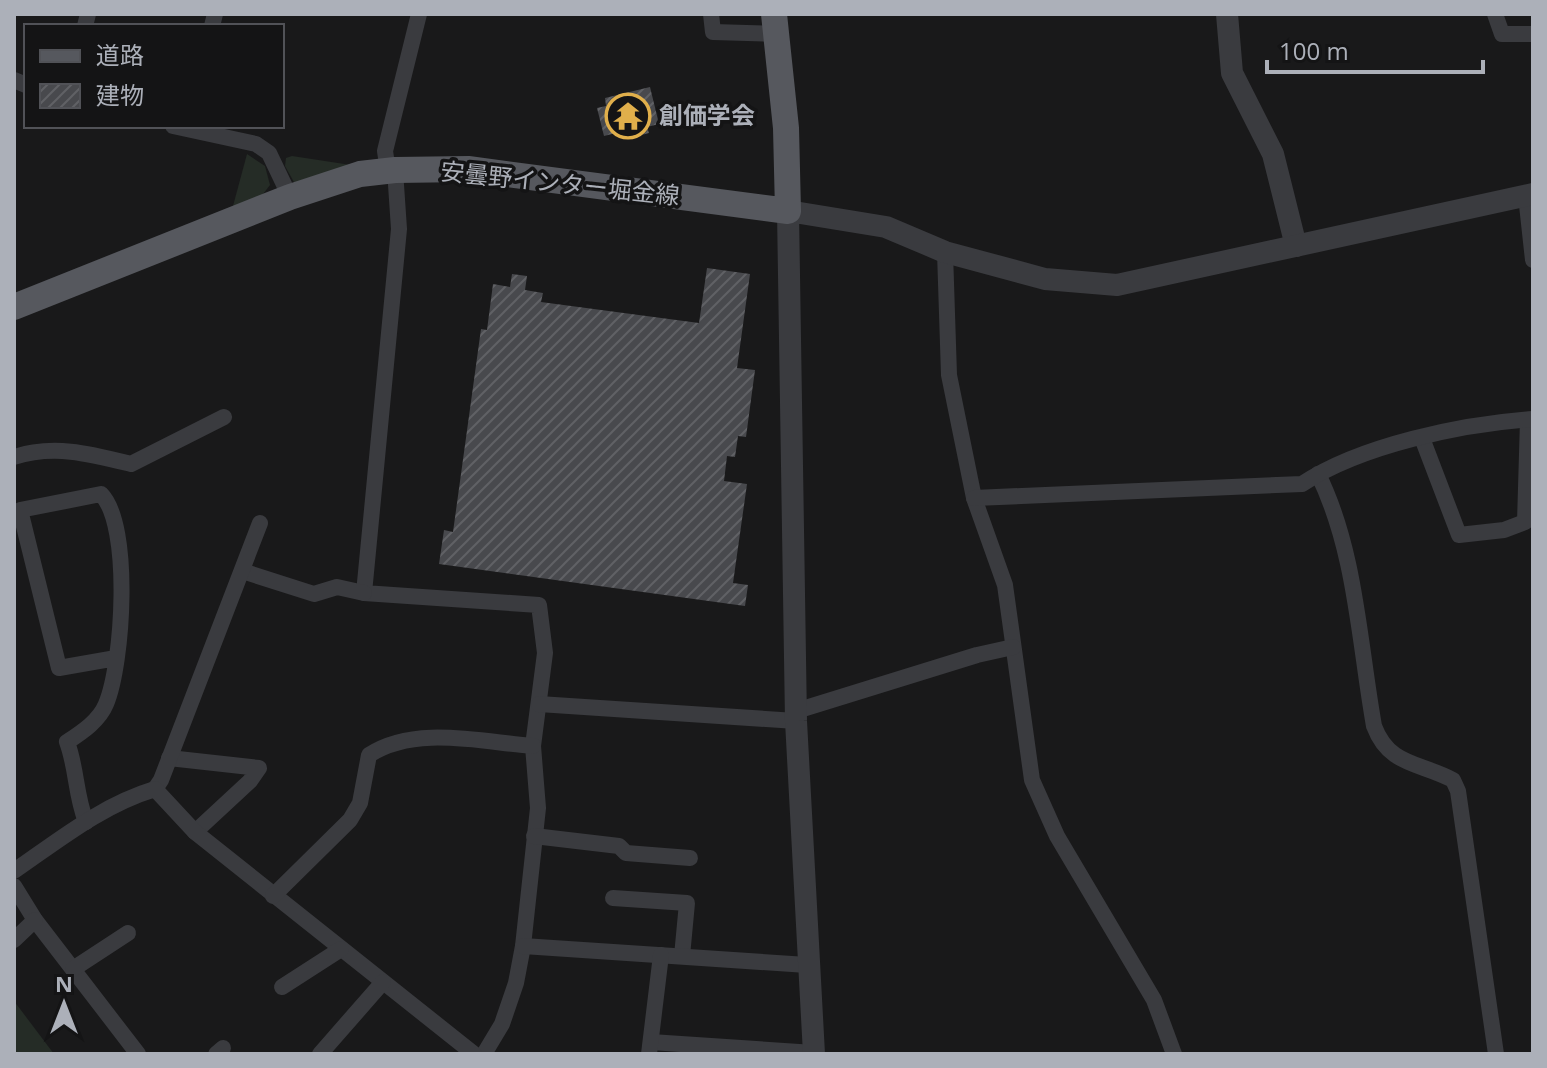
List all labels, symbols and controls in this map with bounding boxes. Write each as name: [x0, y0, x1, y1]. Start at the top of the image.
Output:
legend: [24, 24, 284, 128]
scale bar: [1267, 24, 1483, 74]
text: 100 m: [1279, 34, 1349, 67]
text: 道路: [96, 38, 144, 71]
text: 建物: [96, 78, 144, 111]
temple icon: 創価学会: [604, 92, 652, 140]
place label: 創価学会: [659, 98, 755, 131]
street label: 安曇野インター堀金線: [439, 154, 681, 211]
north arrow: [24, 964, 104, 1044]
text: N: [55, 968, 73, 998]

